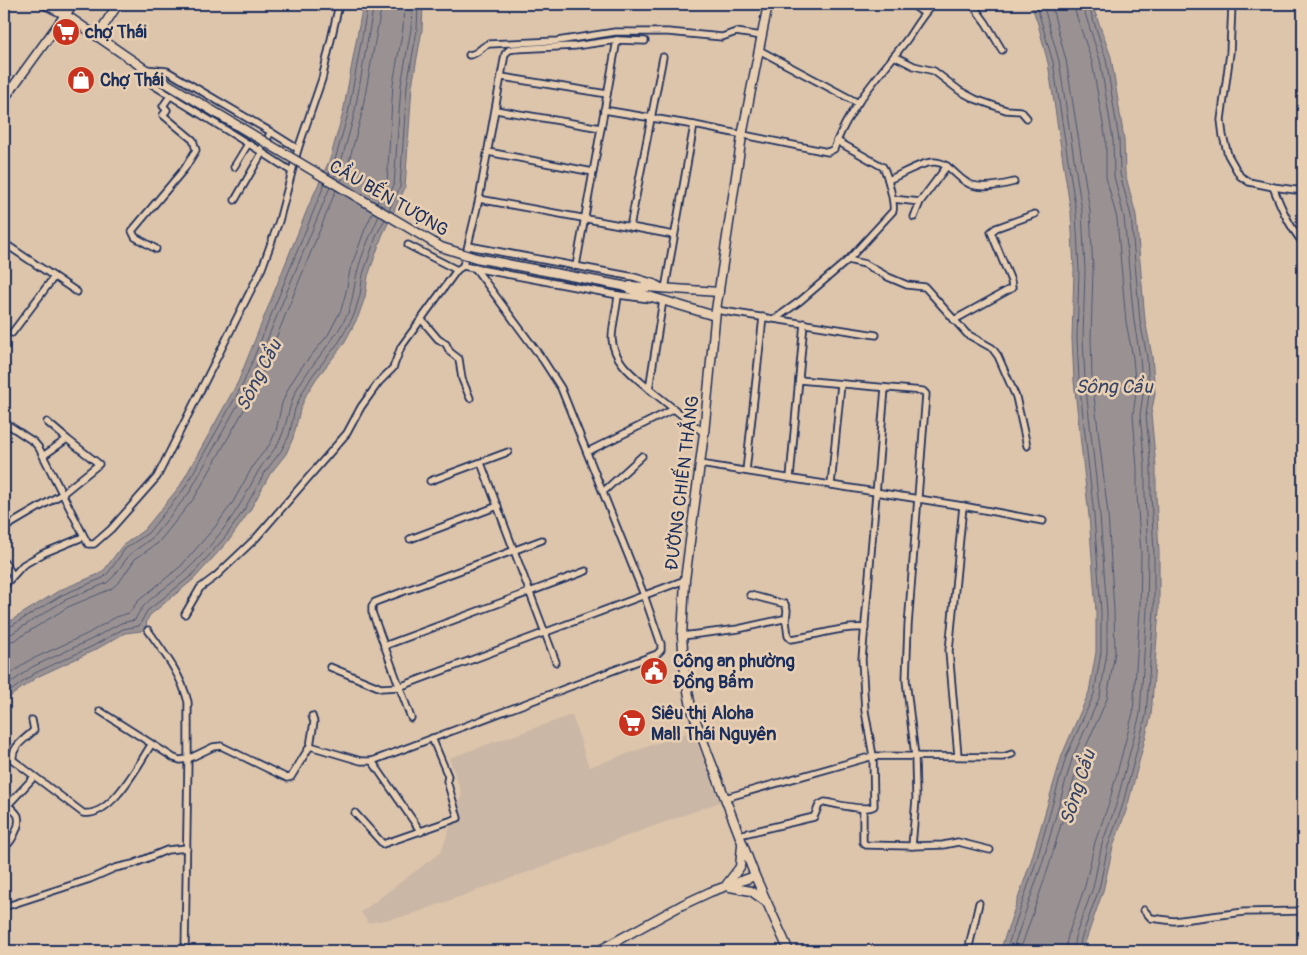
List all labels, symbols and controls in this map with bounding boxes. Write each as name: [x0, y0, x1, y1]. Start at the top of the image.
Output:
supermarket icon: chợ Thái: [51, 17, 81, 47]
place label: chợ Thái: [84, 21, 147, 44]
shop icon: Chợ Thái: [66, 65, 96, 95]
place label: Chợ Thái: [100, 69, 164, 92]
street label: CẦU BẾN TƯỢNG: [325, 152, 454, 242]
water label: Sông Cầu: [231, 334, 288, 415]
water label: Sông Cầu: [1075, 375, 1154, 399]
street label: ĐƯỜNG CHIẾN THẮNG: [658, 394, 705, 572]
place label: Công an phường Đồng Bẩm: [673, 650, 795, 694]
public building icon: Công an phường Đồng Bẩm: [639, 656, 669, 686]
place label: Siêu thị Aloha Mall Thái Nguyên: [651, 702, 777, 746]
supermarket icon: Siêu thị Aloha Mall Thái Nguyên: [617, 708, 647, 738]
water label: Sông Cầu: [1055, 746, 1102, 828]

